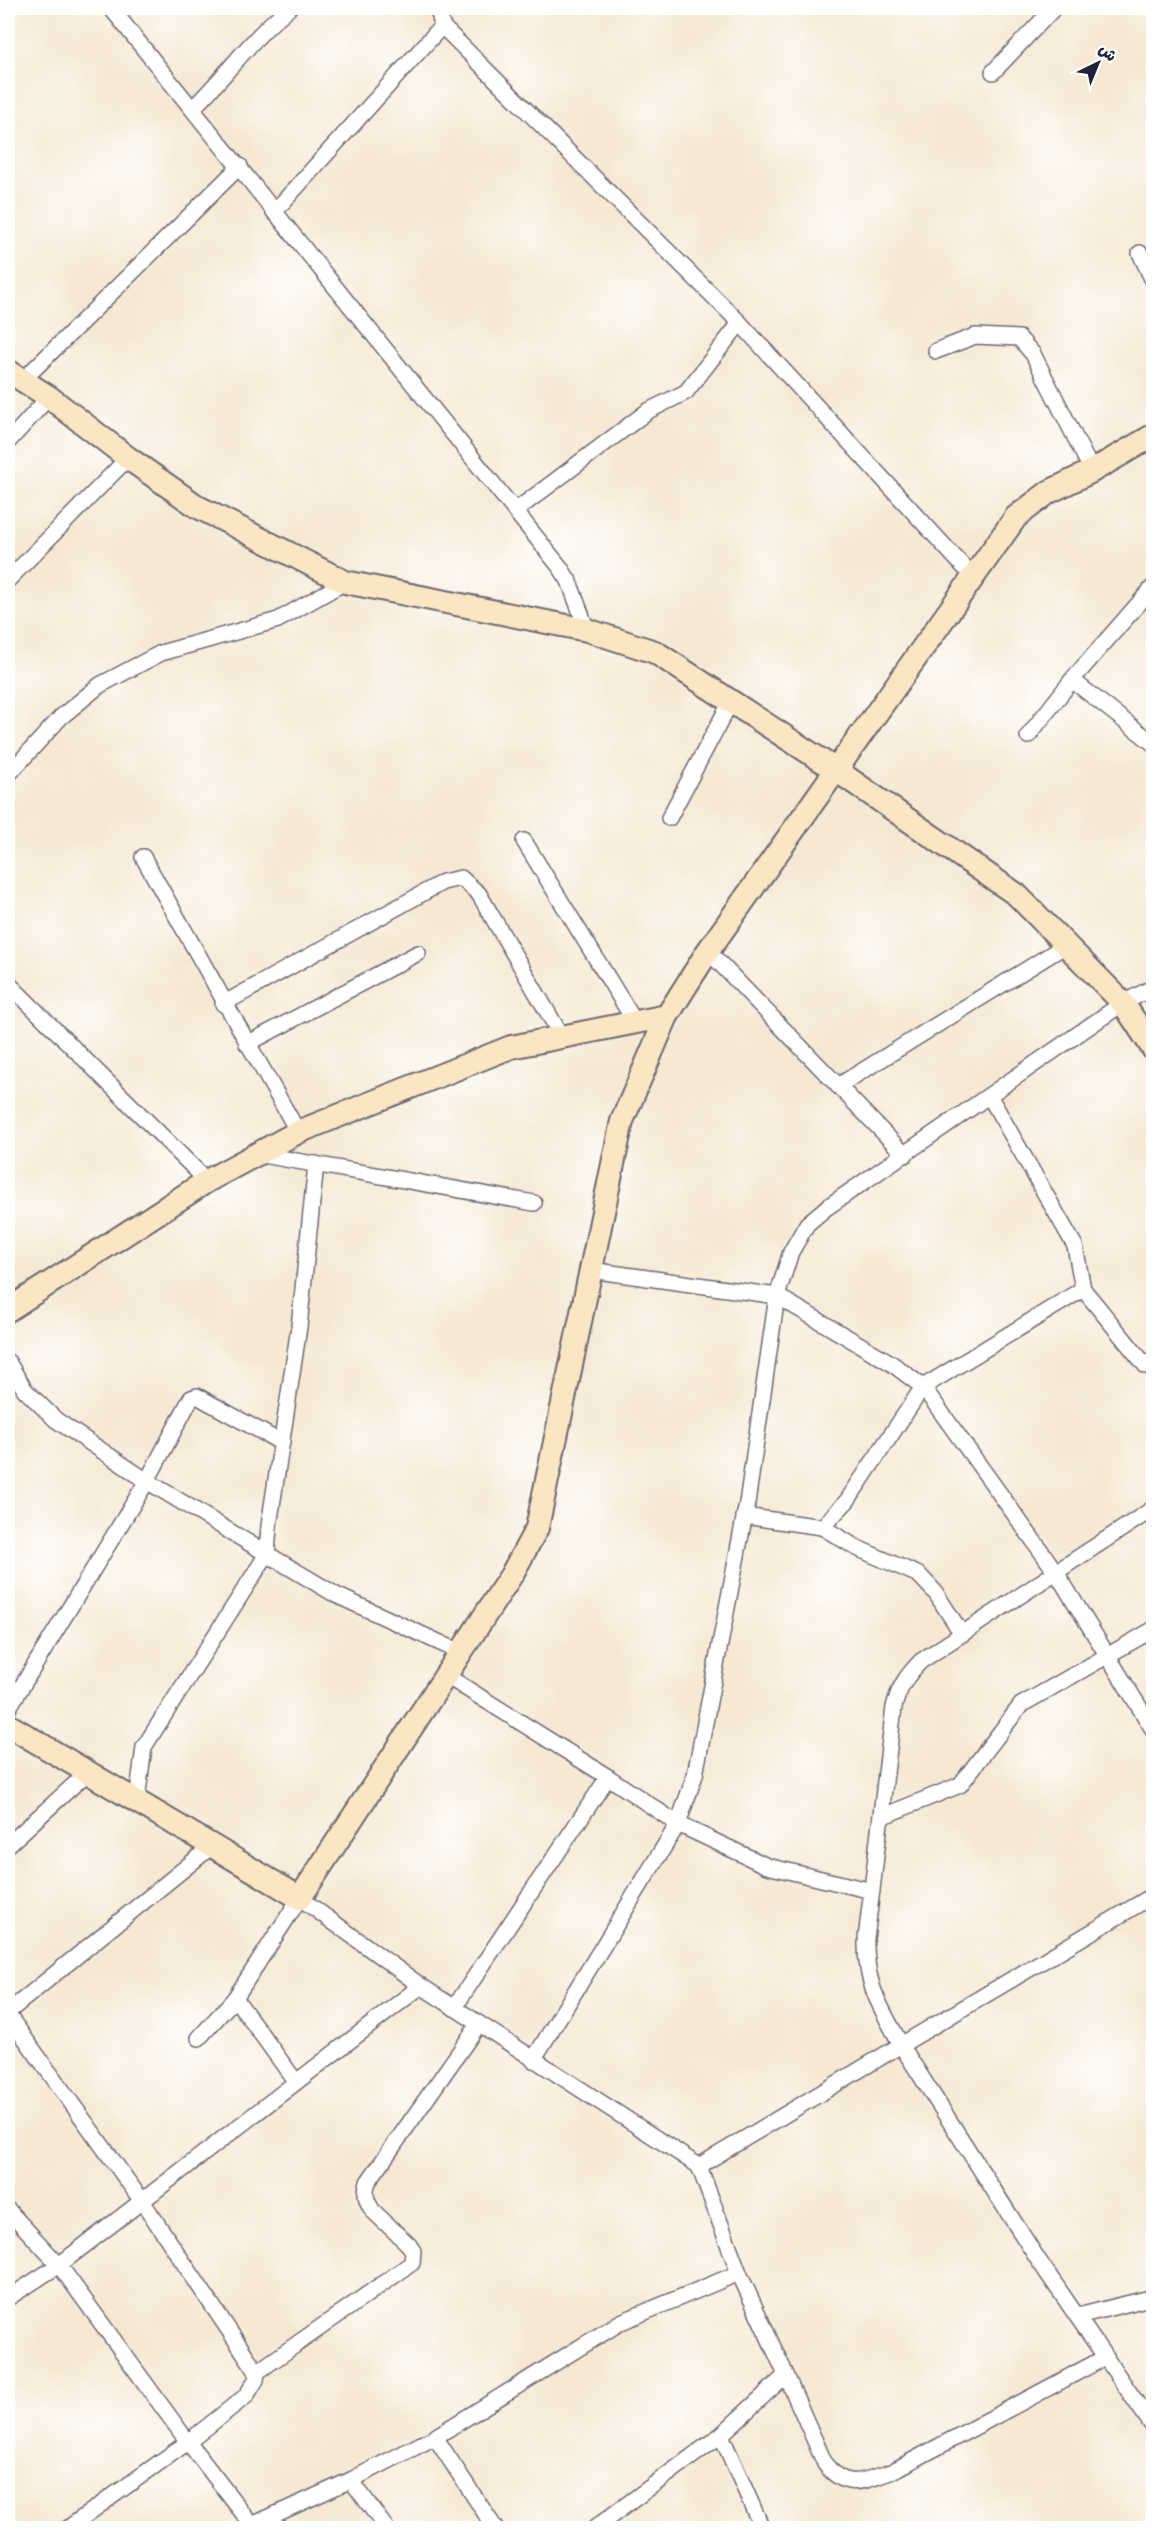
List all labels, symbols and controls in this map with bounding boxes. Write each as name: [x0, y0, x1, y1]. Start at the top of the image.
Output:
north arrow: [1068, 33, 1128, 93]
text: ش: [1094, 38, 1122, 66]

